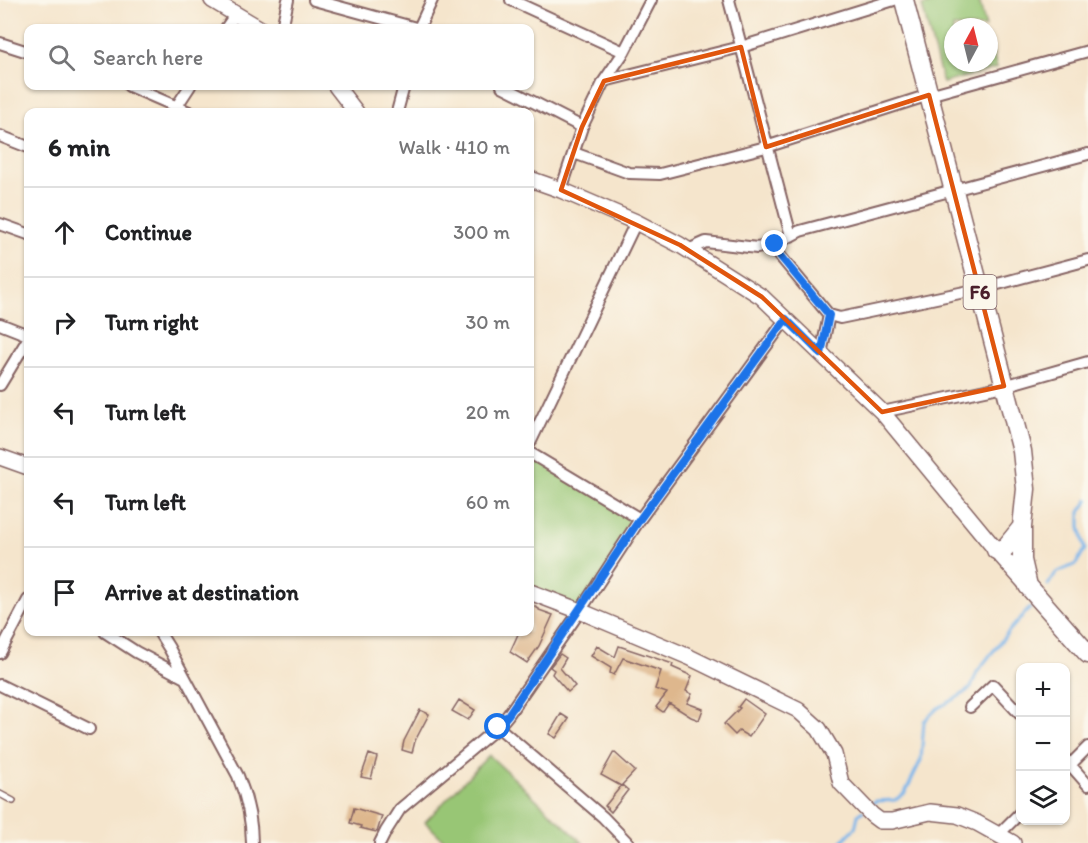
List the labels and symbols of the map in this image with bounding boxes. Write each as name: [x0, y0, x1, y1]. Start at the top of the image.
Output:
north arrow: [944, 18, 998, 72]
route end: [761, 230, 787, 256]
road number: F6: [964, 275, 996, 309]
route start: [484, 713, 510, 739]

